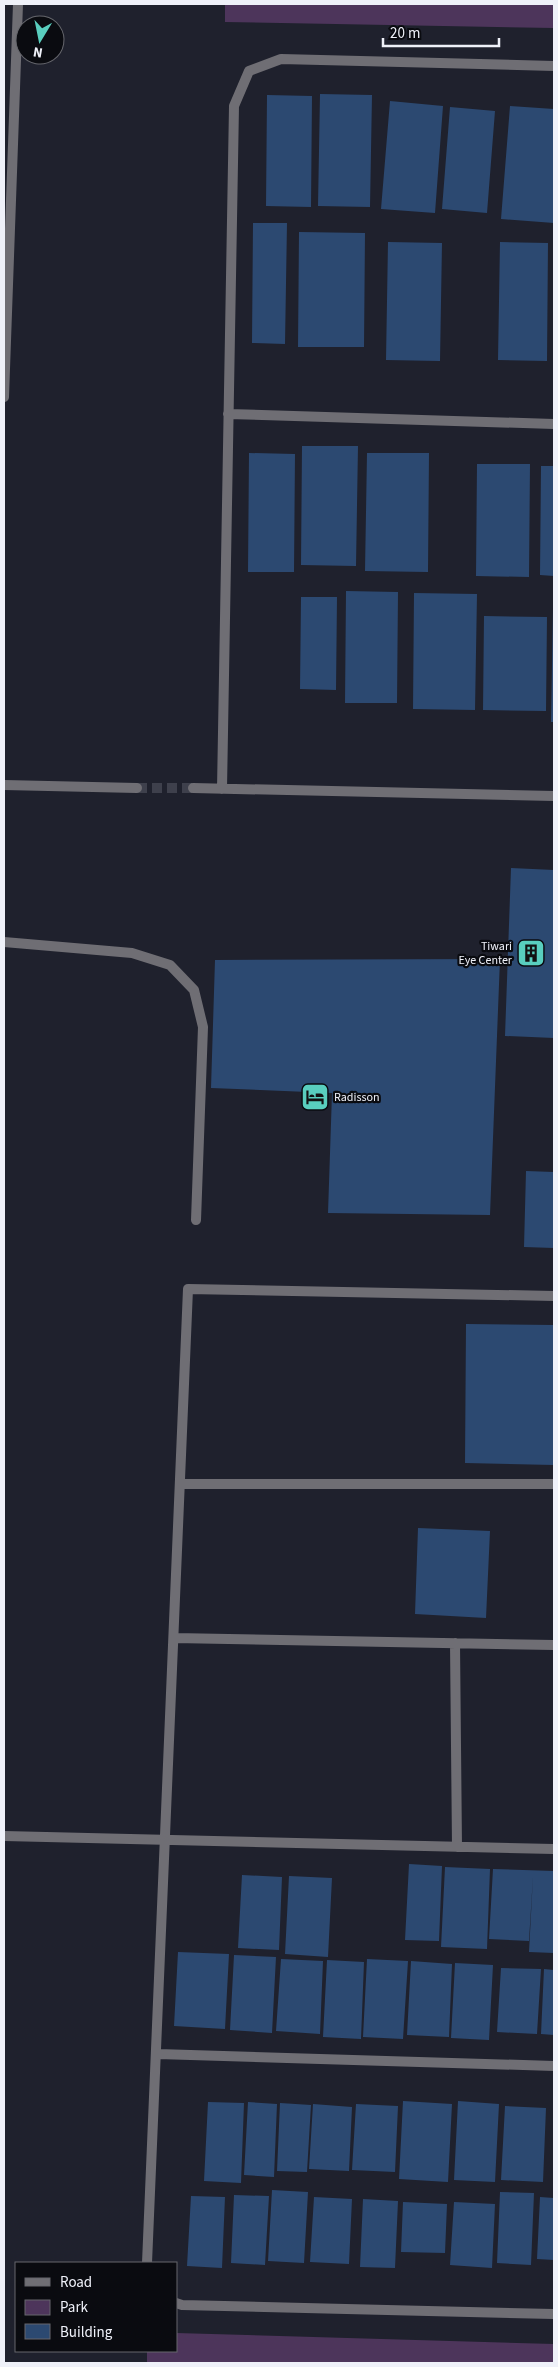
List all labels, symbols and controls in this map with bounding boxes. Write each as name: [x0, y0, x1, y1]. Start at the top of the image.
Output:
north arrow: [15, 15, 65, 65]
scale bar: [383, 15, 499, 47]
text: 20 m: [390, 23, 420, 44]
text: N: [32, 41, 44, 62]
place label: Tiwari Eye Center: [459, 938, 513, 969]
building icon: Tiwari Eye Center: [516, 938, 546, 968]
hotel icon: Radisson: [300, 1082, 330, 1112]
place label: Radisson: [334, 1089, 380, 1106]
legend: [15, 2262, 178, 2352]
text: Road: [60, 2272, 92, 2293]
text: Park: [60, 2297, 89, 2318]
text: Building: [60, 2322, 113, 2343]

